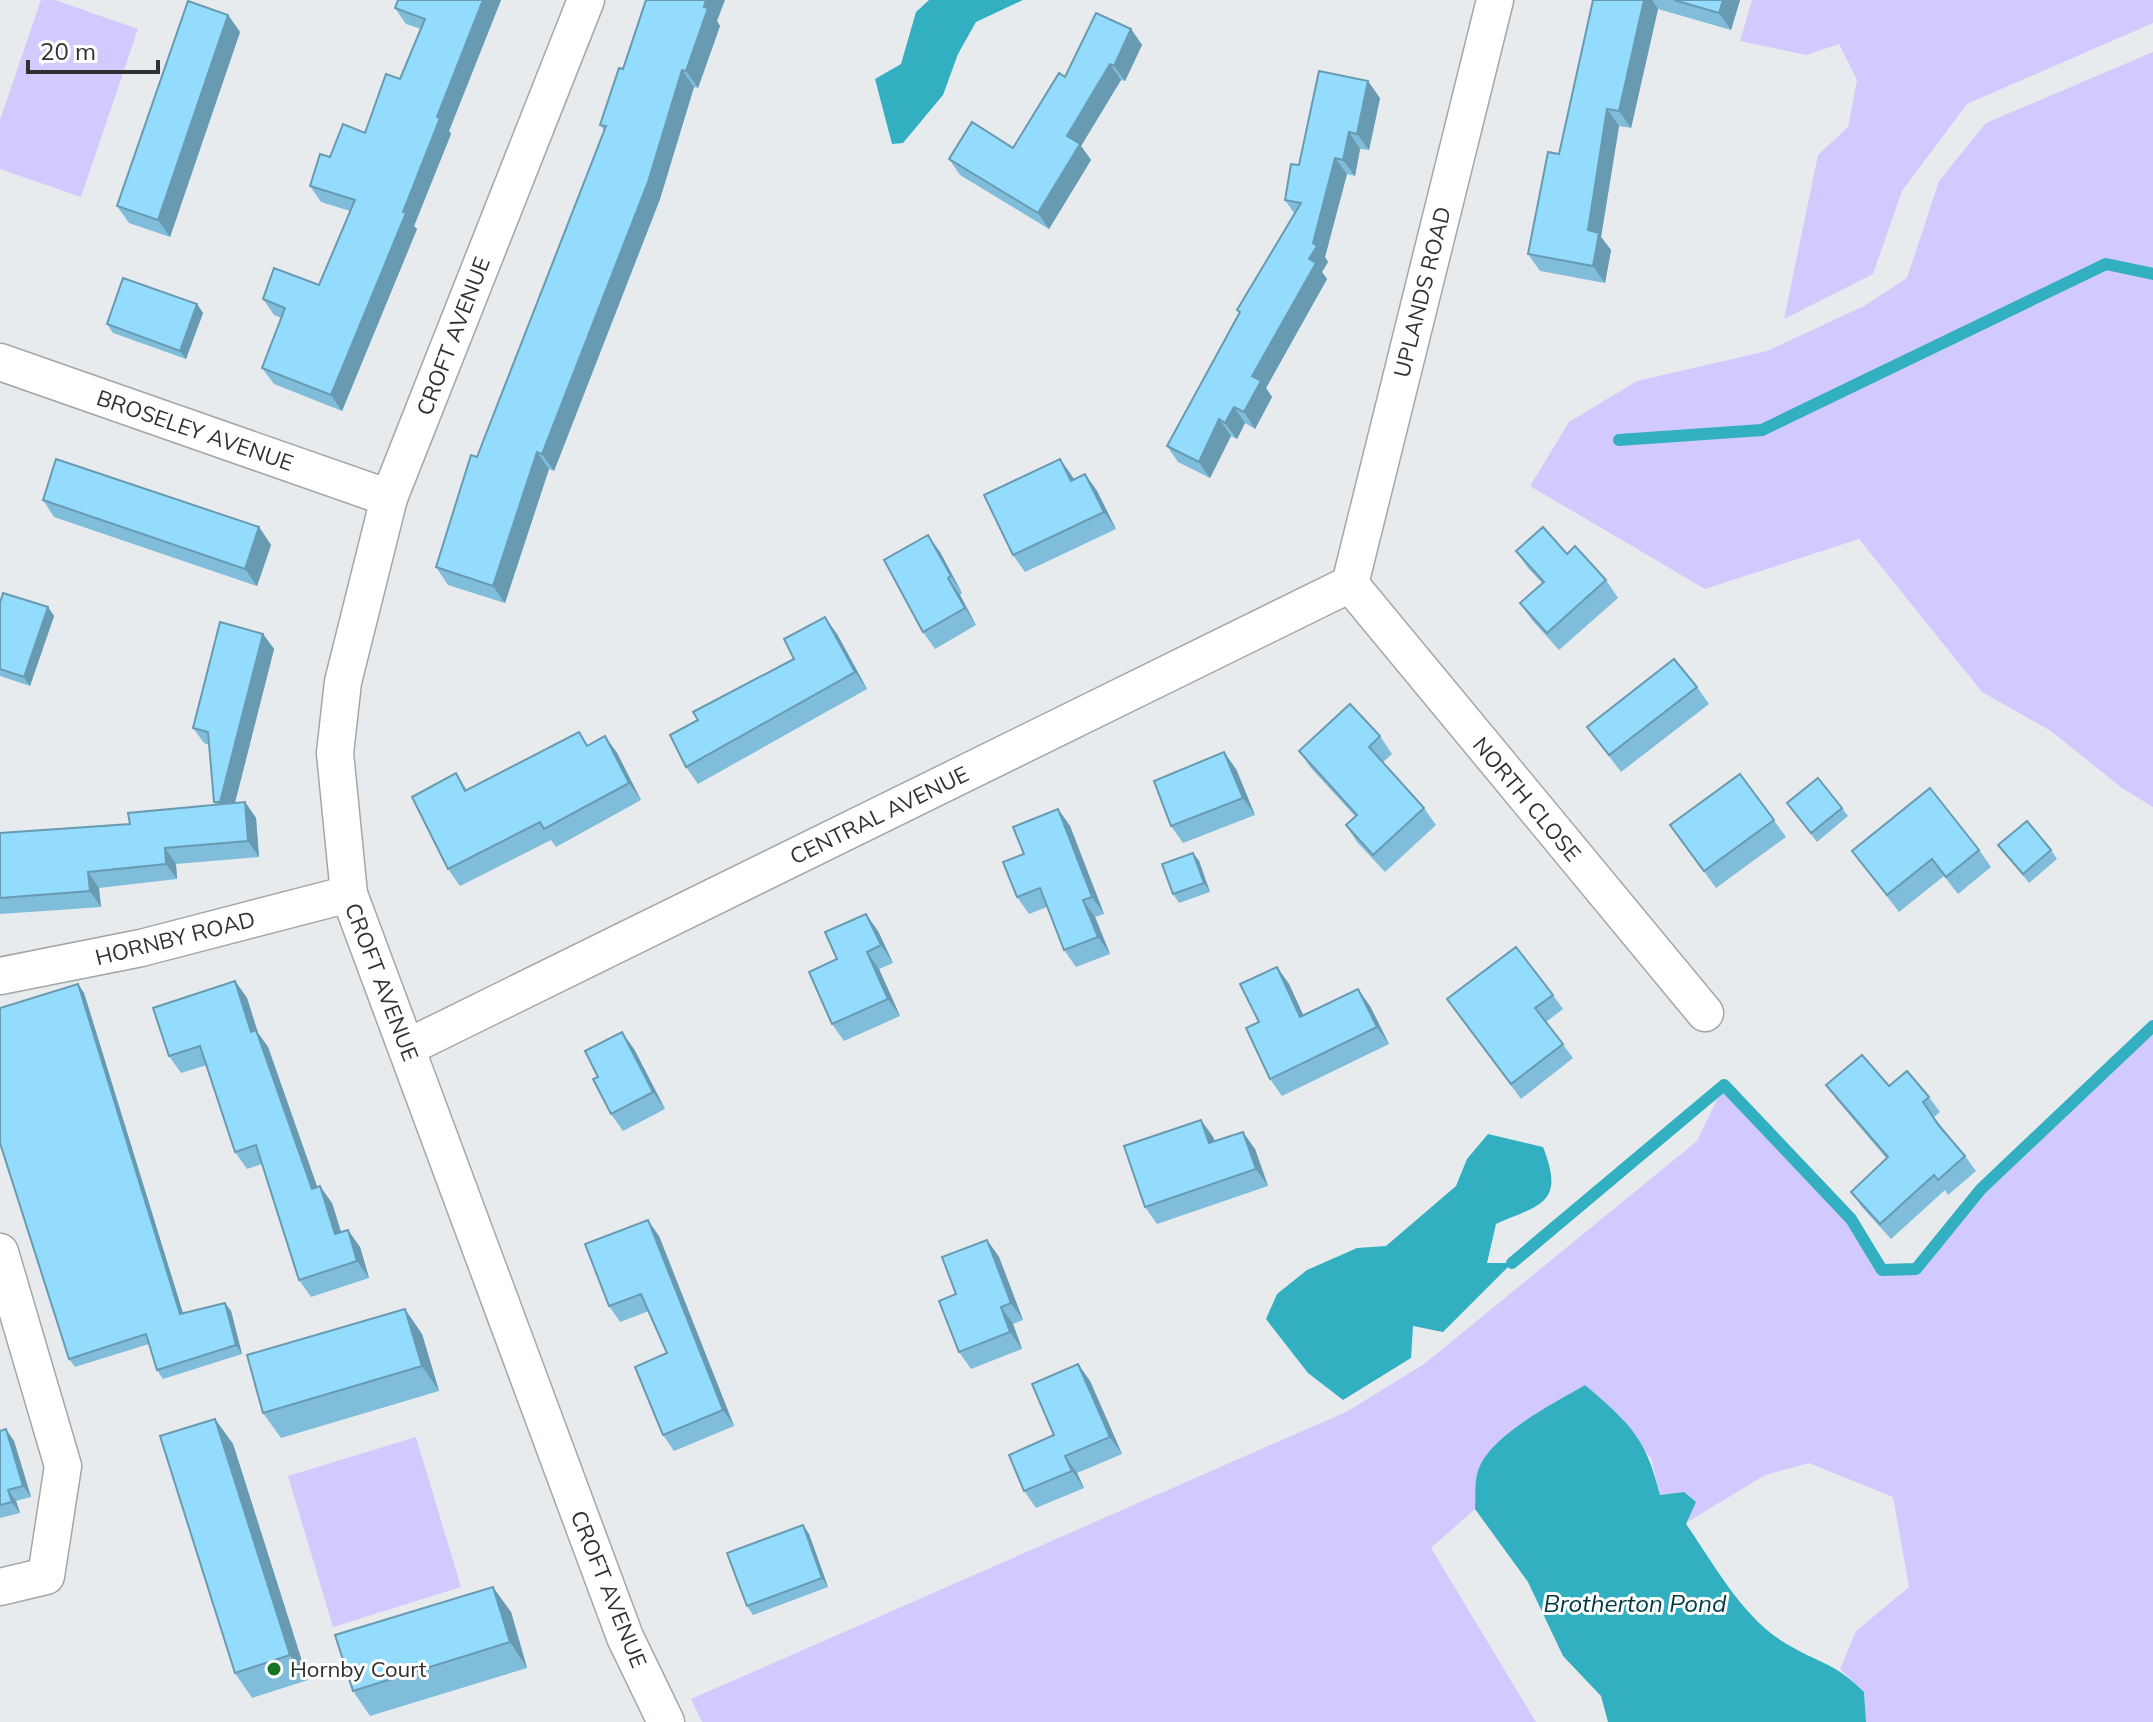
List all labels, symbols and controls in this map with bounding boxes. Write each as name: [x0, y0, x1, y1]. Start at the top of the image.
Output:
scale bar: [28, 24, 158, 74]
text: 20 m: [40, 36, 96, 66]
street label: UPLANDS ROAD: [1387, 204, 1457, 380]
street label: CROFT AVENUE: [410, 253, 496, 419]
street label: BROSELEY AVENUE: [93, 383, 297, 477]
street label: NORTH CLOSE: [1467, 731, 1587, 867]
street label: CENTRAL AVENUE: [785, 760, 973, 870]
street label: CROFT AVENUE: [339, 899, 425, 1065]
street label: HORNBY ROAD: [92, 905, 258, 971]
street label: CROFT AVENUE: [565, 1506, 653, 1672]
water label: Brotherton Pond: [1544, 1588, 1727, 1618]
place label: Hornby Court: [290, 1655, 427, 1683]
marker: Hornby Court: [265, 1660, 283, 1678]

